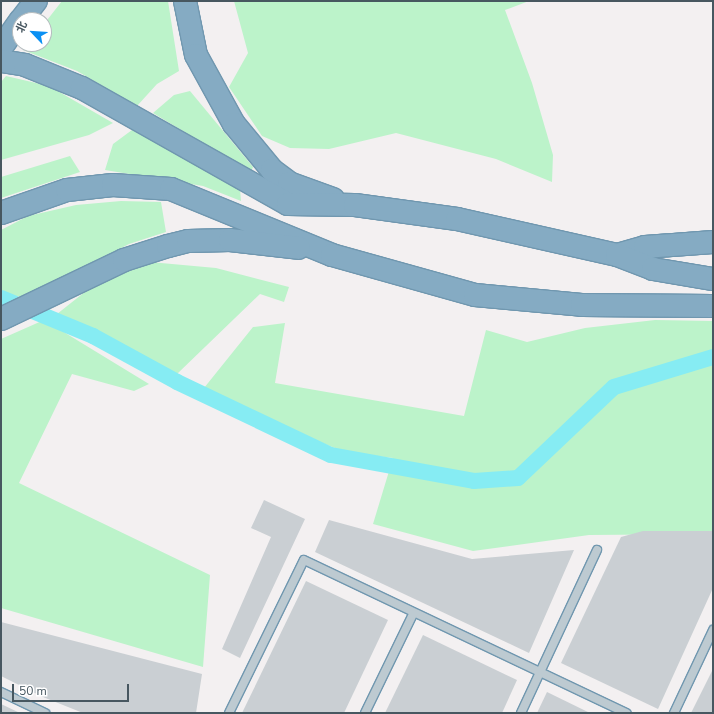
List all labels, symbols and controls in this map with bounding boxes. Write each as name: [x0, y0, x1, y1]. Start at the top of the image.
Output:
north arrow: [12, 12, 52, 52]
text: 北: [12, 19, 31, 35]
scale bar: [14, 676, 131, 702]
text: 50 m: [19, 683, 47, 699]

